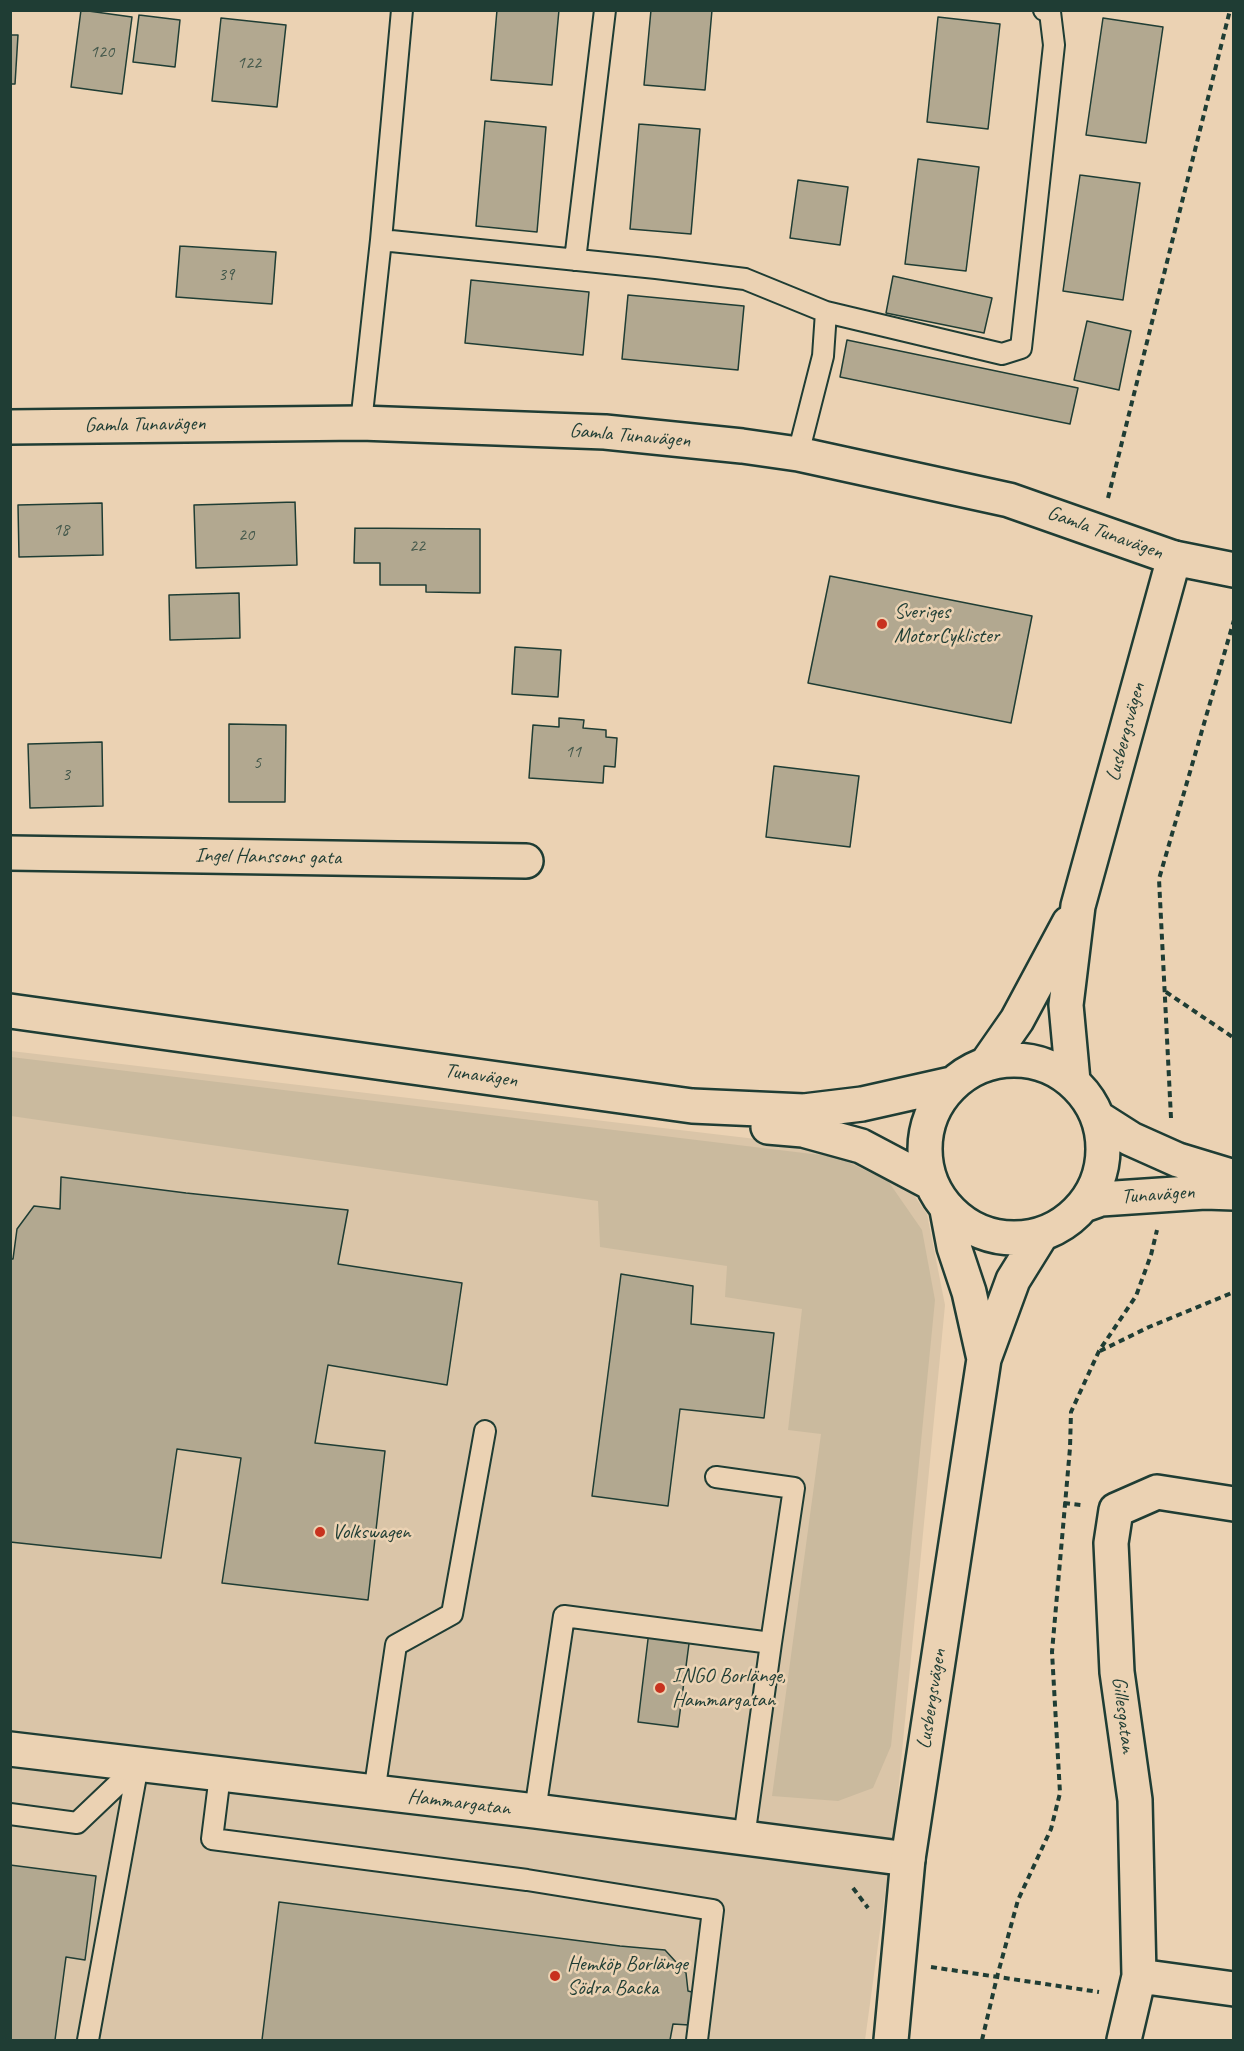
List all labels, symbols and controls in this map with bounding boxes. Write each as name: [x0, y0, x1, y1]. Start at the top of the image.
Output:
house number: 120: [90, 41, 114, 63]
house number: 122: [237, 52, 261, 74]
house number: 39: [218, 264, 234, 286]
street label: Gamla Tunavägen: [84, 411, 206, 439]
street label: Gamla Tunavägen: [568, 418, 692, 454]
street label: Gamla Tunavägen: [1044, 500, 1166, 566]
house number: 18: [53, 519, 69, 541]
house number: 20: [238, 524, 254, 546]
house number: 22: [409, 535, 425, 557]
place label: Sveriges MotorCyklister: [894, 599, 999, 649]
marker: Sveriges MotorCyklister: [875, 617, 889, 631]
street label: Lusbergsvägen: [1101, 680, 1151, 784]
house number: 11: [565, 741, 581, 763]
house number: 5: [253, 752, 261, 774]
house number: 3: [62, 764, 70, 786]
street label: Ingel Hanssons gata: [195, 843, 341, 871]
street label: Tunavägen: [443, 1058, 519, 1094]
street label: Tunavägen: [1121, 1180, 1195, 1210]
place label: Volkswagen: [332, 1519, 410, 1545]
marker: Volkswagen: [313, 1525, 327, 1539]
street label: Lusbergsvägen: [912, 1647, 952, 1751]
place label: INGO Borlänge, Hammargatan: [672, 1663, 786, 1713]
street label: Gillesgatan: [1106, 1675, 1140, 1755]
marker: INGO Borlänge, Hammargatan: [653, 1681, 667, 1695]
street label: Hammargatan: [406, 1784, 512, 1822]
place label: Hemköp Borlänge Södra Backa: [567, 1951, 688, 2001]
marker: Hemköp Borlänge Södra Backa: [548, 1969, 562, 1983]

